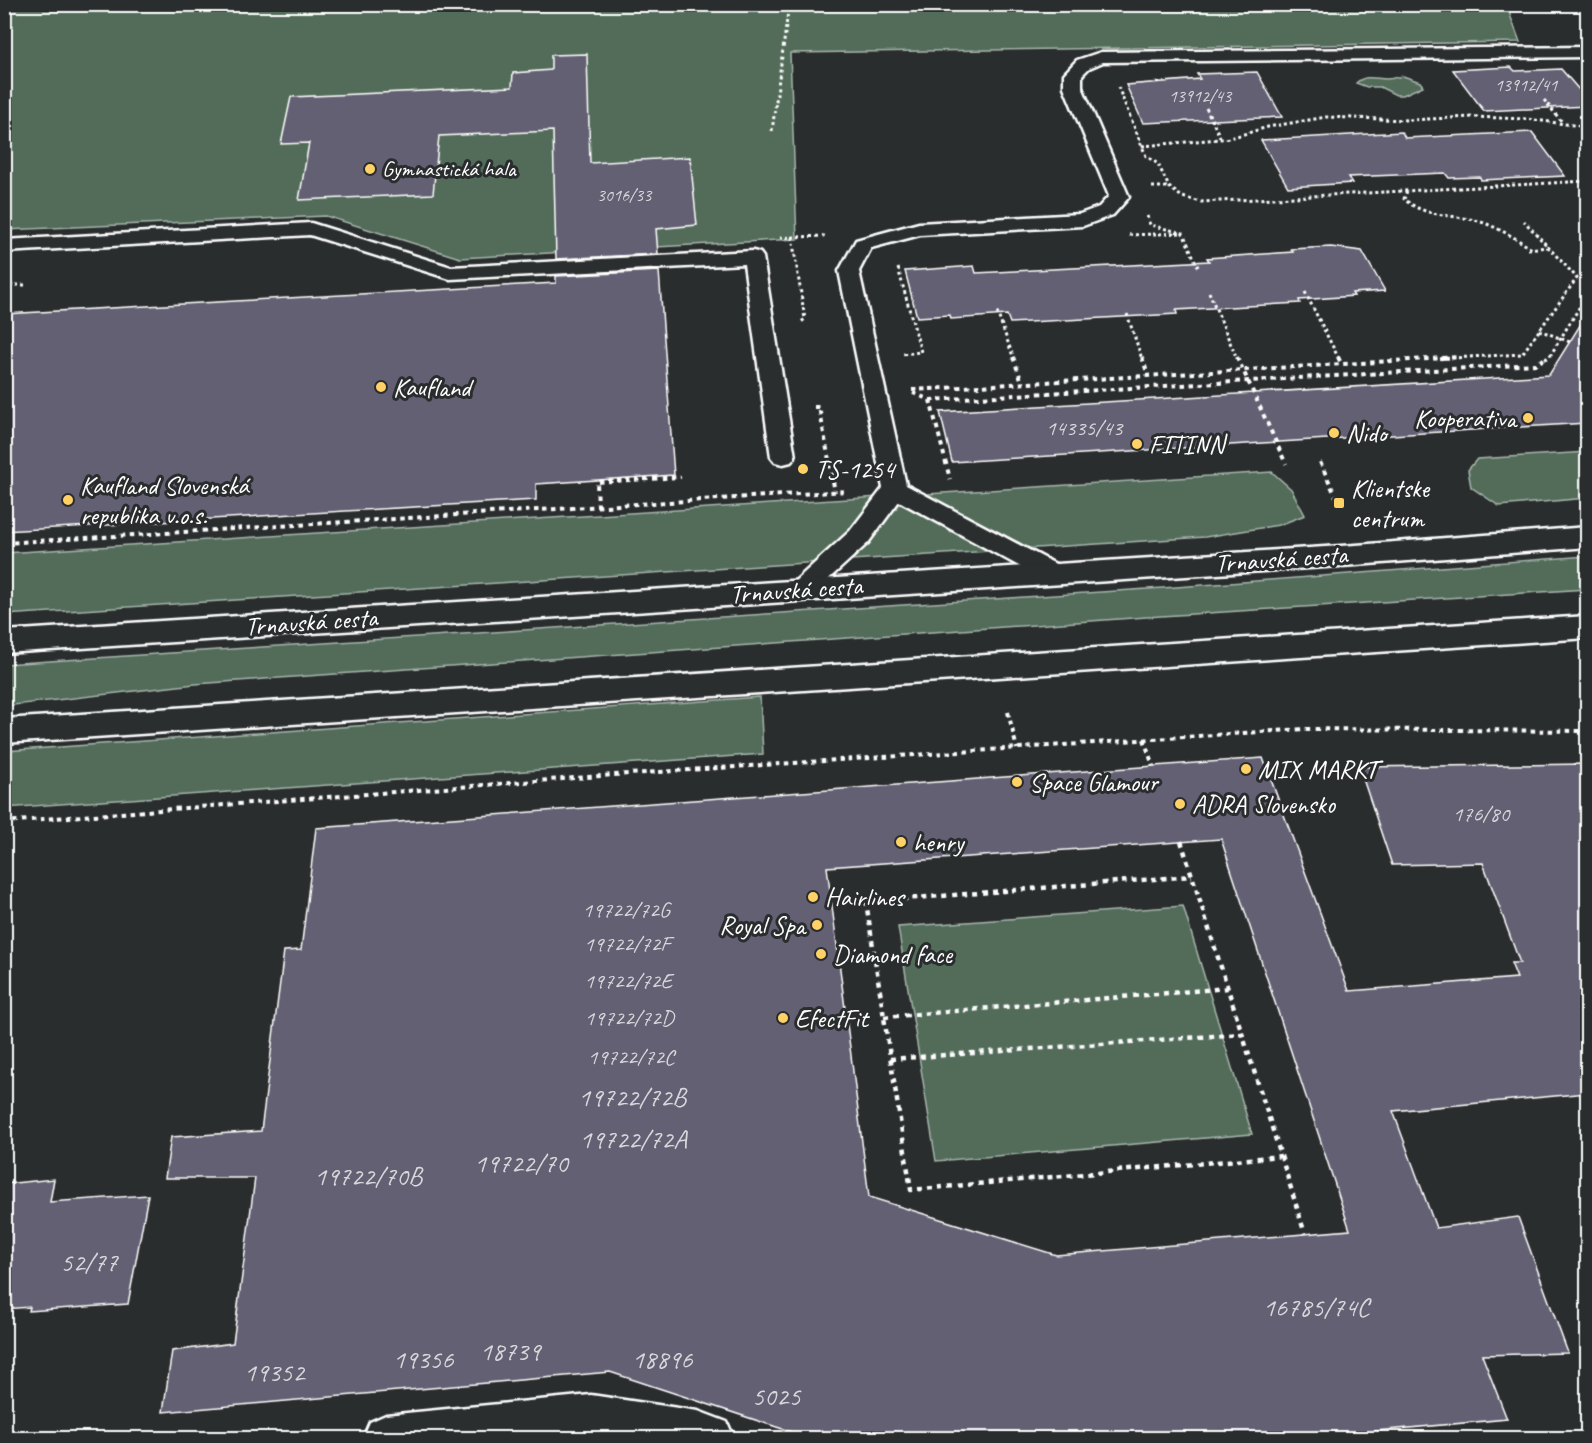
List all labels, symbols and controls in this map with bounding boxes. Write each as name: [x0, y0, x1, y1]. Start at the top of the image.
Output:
house number: 13912/41: [1495, 74, 1558, 96]
house number: 13912/43: [1169, 85, 1233, 107]
place label: Gymnastická hala: [382, 155, 517, 183]
marker: Gymnastická hala: [363, 162, 377, 176]
house number: 3016/33: [597, 184, 653, 206]
place label: Kaufland: [393, 371, 474, 404]
marker: Kaufland: [374, 380, 388, 394]
place label: Kooperativa: [1414, 402, 1518, 435]
marker: Kooperativa: [1521, 411, 1535, 425]
house number: 14335/43: [1046, 414, 1124, 442]
place label: Nido: [1346, 417, 1389, 450]
marker: Nido: [1327, 426, 1341, 440]
place label: FITINN: [1149, 428, 1228, 461]
marker: FITINN: [1130, 437, 1144, 451]
place label: TS-1254: [815, 453, 897, 486]
marker: TS-1254: [796, 462, 810, 476]
place label: Kaufland Slovenská republika v.o.s.: [80, 469, 251, 532]
place label: Klientske centrum: [1351, 472, 1431, 535]
marker: Kaufland Slovenská republika v.o.s.: [61, 493, 75, 507]
marker: Klientske centrum: [1332, 496, 1346, 510]
street label: Trnavská cesta: [1214, 538, 1350, 580]
street label: Trnavská cesta: [729, 569, 865, 611]
street label: Trnavská cesta: [244, 601, 380, 643]
place label: MIX MARKT: [1258, 753, 1385, 786]
marker: MIX MARKT: [1239, 762, 1253, 776]
place label: Space Glamour: [1029, 766, 1160, 799]
marker: Space Glamour: [1010, 775, 1024, 789]
place label: ADRA Slovensko: [1192, 788, 1337, 821]
marker: ADRA Slovensko: [1173, 797, 1187, 811]
house number: 176/80: [1453, 800, 1511, 828]
place label: henry: [913, 826, 966, 859]
marker: henry: [894, 835, 908, 849]
place label: Hairlines: [825, 881, 906, 914]
marker: Hairlines: [806, 890, 820, 904]
house number: 19722/72G: [582, 896, 672, 924]
place label: Royal Spa: [719, 909, 807, 942]
marker: Royal Spa: [810, 918, 824, 932]
house number: 19722/72F: [584, 930, 675, 958]
place label: Diamond face: [833, 938, 953, 971]
marker: Diamond face: [814, 947, 828, 961]
house number: 19722/72E: [584, 967, 675, 995]
place label: EfectFit: [795, 1002, 870, 1035]
house number: 19722/72D: [584, 1004, 676, 1032]
marker: EfectFit: [776, 1011, 790, 1025]
house number: 19722/72C: [588, 1043, 677, 1071]
house number: 19722/72B: [578, 1080, 688, 1114]
house number: 19722/72A: [579, 1122, 688, 1156]
house number: 19722/70: [474, 1146, 570, 1180]
house number: 19722/70B: [314, 1159, 424, 1193]
house number: 52/77: [60, 1245, 120, 1279]
house number: 16785/74C: [1263, 1290, 1373, 1324]
house number: 18739: [480, 1334, 542, 1368]
house number: 19356: [393, 1342, 454, 1376]
house number: 18896: [632, 1342, 693, 1376]
house number: 19352: [244, 1355, 306, 1389]
house number: 5025: [752, 1379, 802, 1413]

